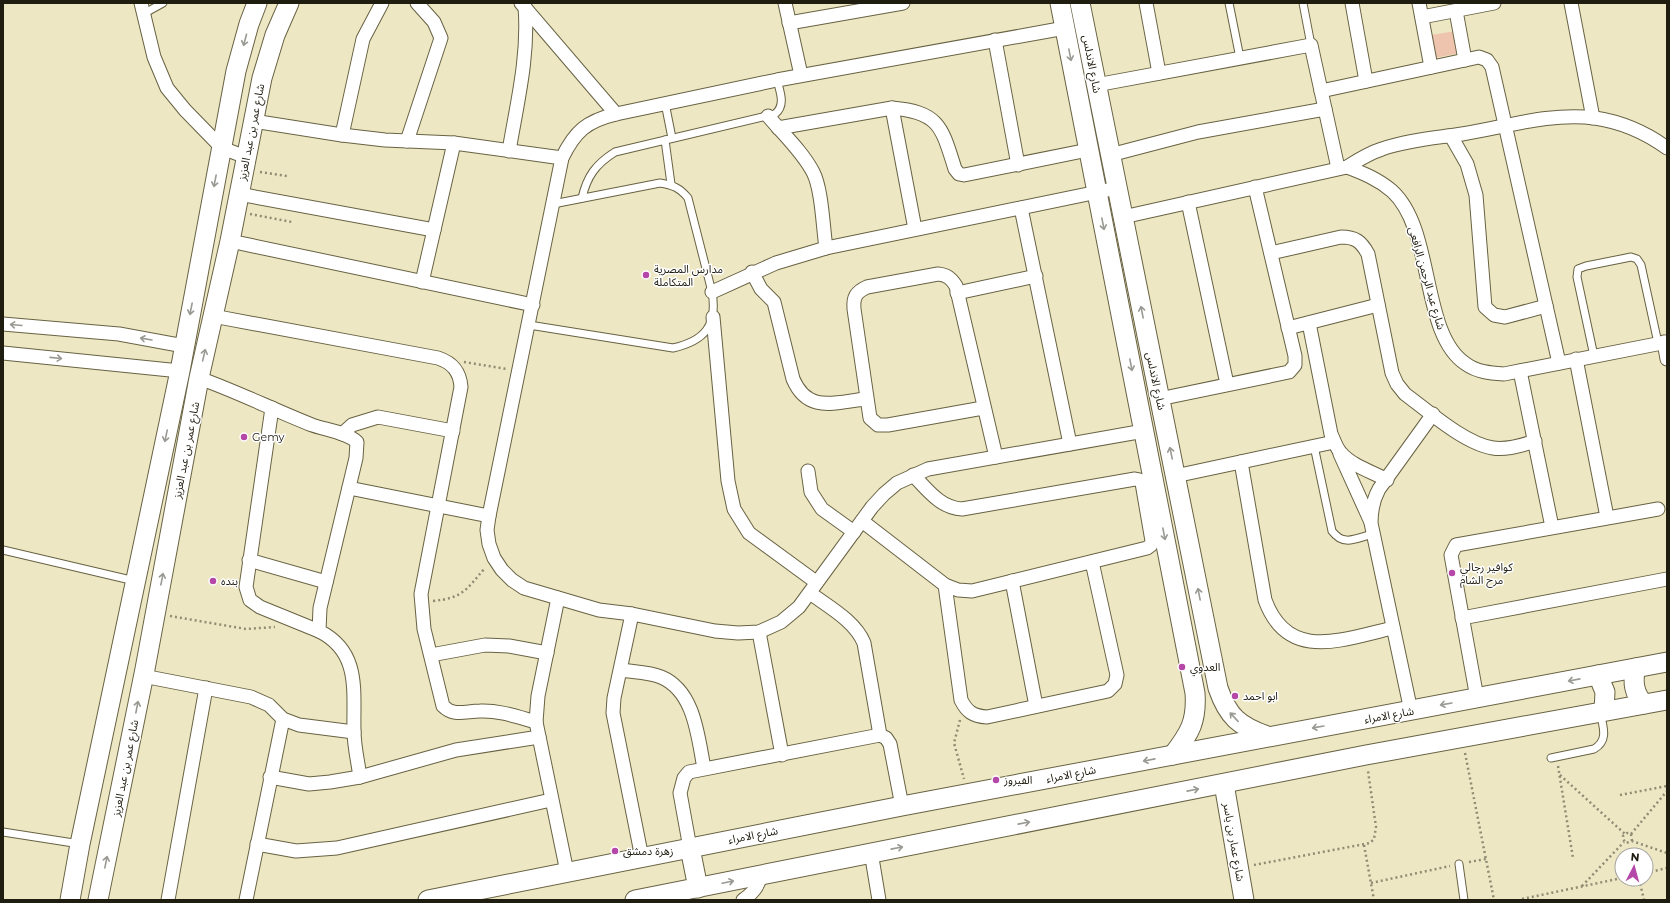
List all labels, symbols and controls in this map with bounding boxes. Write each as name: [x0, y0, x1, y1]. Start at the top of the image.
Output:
one-way arrow: [240, 33, 248, 46]
street label: شارع الاندلس: [1079, 34, 1105, 95]
one-way arrow: [1066, 48, 1074, 61]
street label: شارع عمر بن عبد العزيز: [235, 82, 268, 183]
one-way arrow: [211, 174, 219, 187]
one-way arrow: [1099, 217, 1107, 230]
street label: شارع عبد الرحمن الرافعى: [1405, 225, 1448, 332]
place label: مدارس المصرية المتكاملة: [654, 262, 723, 289]
marker: مدارس المصرية المتكاملة: [641, 270, 651, 280]
one-way arrow: [187, 302, 195, 315]
one-way arrow: [1137, 306, 1145, 319]
one-way arrow: [10, 322, 23, 329]
one-way arrow: [140, 335, 153, 343]
one-way arrow: [201, 349, 209, 362]
street label: شارع الاندلس: [1142, 351, 1169, 412]
one-way arrow: [49, 355, 62, 362]
one-way arrow: [1127, 358, 1135, 371]
street label: شارع عمر بن عبد العزيز: [170, 400, 203, 501]
one-way arrow: [162, 429, 170, 442]
place label: Gemy: [252, 430, 285, 444]
marker: Gemy: [239, 432, 249, 442]
one-way arrow: [1166, 447, 1174, 460]
one-way arrow: [1160, 527, 1168, 540]
place label: كوافير رجالي مرح الشام: [1460, 560, 1513, 588]
marker: كوافير رجالي مرح الشام: [1447, 568, 1457, 578]
one-way arrow: [158, 573, 166, 586]
place label: بنده: [221, 574, 238, 588]
marker: بنده: [208, 576, 218, 586]
one-way arrow: [1194, 588, 1202, 601]
place label: العدوي: [1190, 660, 1220, 677]
marker: العدوي: [1177, 662, 1187, 672]
one-way arrow: [1568, 676, 1581, 684]
place label: ابو احمد: [1243, 689, 1278, 703]
marker: ابو احمد: [1230, 691, 1240, 701]
one-way arrow: [1440, 700, 1453, 708]
one-way arrow: [133, 701, 141, 714]
street label: شارع الامراء: [1363, 704, 1416, 727]
one-way arrow: [1229, 712, 1238, 722]
street label: شارع عمر بن عبد العزيز: [109, 718, 142, 819]
one-way arrow: [1312, 724, 1325, 732]
one-way arrow: [1143, 756, 1156, 764]
street label: شارع الامراء: [1045, 762, 1098, 787]
place label: الفيروز: [1003, 773, 1032, 787]
marker: الفيروز: [991, 775, 1001, 785]
one-way arrow: [1186, 785, 1199, 793]
street label: شارع عمار بن ياسر: [1219, 801, 1248, 883]
one-way arrow: [1018, 818, 1031, 826]
street label: شارع الامراء: [727, 823, 780, 848]
one-way arrow: [890, 843, 903, 851]
place label: زهرة دمشق: [623, 844, 673, 858]
marker: زهرة دمشق: [610, 846, 620, 856]
north arrow: [1614, 847, 1654, 887]
text: N: [1630, 850, 1640, 864]
one-way arrow: [102, 856, 110, 869]
one-way arrow: [721, 877, 734, 885]

